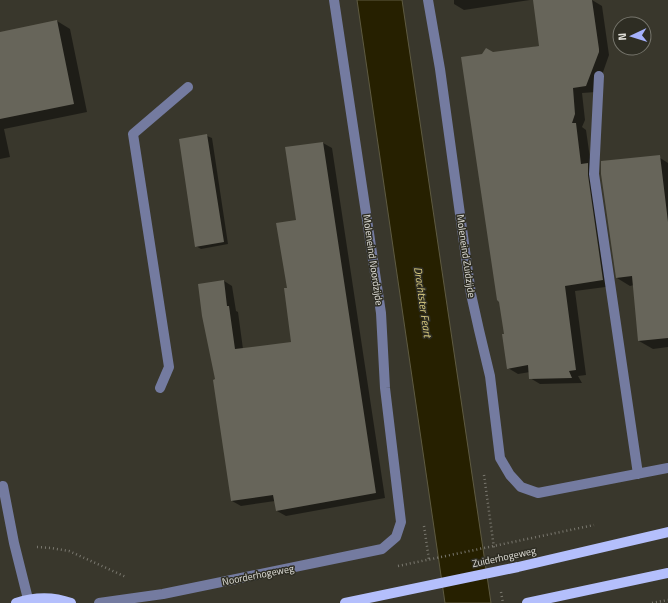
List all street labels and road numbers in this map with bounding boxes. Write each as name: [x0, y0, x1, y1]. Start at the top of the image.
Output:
street label: Moleneind Zuidzijde: [453, 213, 479, 299]
street label: Moleneind Noordzijde: [359, 214, 387, 306]
street label: Zuiderhogeweg: [471, 543, 537, 571]
street label: Noorderhogeweg: [221, 561, 295, 589]

